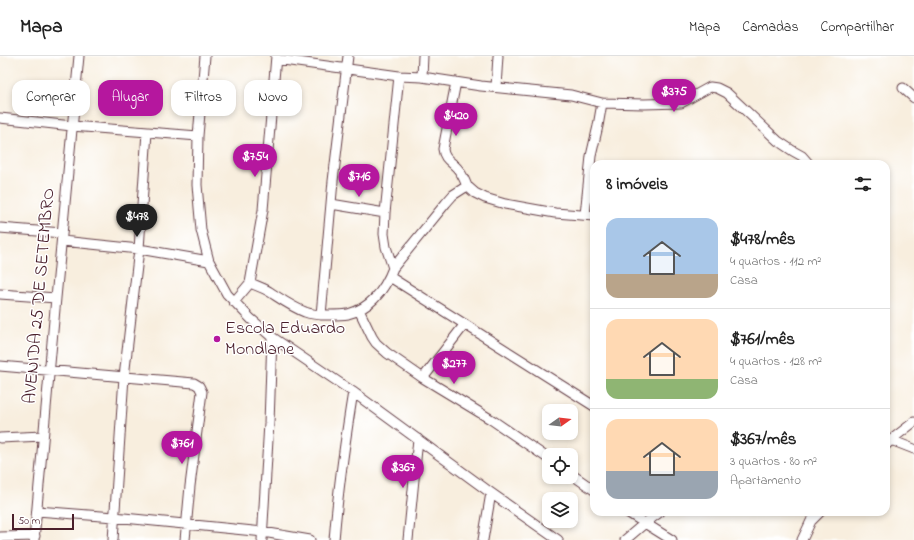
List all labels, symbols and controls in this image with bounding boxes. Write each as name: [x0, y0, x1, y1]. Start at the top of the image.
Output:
text: Mapa: [20, 14, 62, 41]
text: Mapa: [689, 17, 720, 38]
text: Camadas: [742, 17, 799, 38]
text: Compartilhar: [821, 17, 894, 38]
pin: $375: [650, 79, 698, 113]
chip: Comprar: [12, 80, 90, 116]
chip: Alugar: [98, 80, 163, 116]
chip: Filtros: [171, 80, 236, 116]
chip: Novo: [244, 80, 302, 116]
text: $375: [661, 82, 687, 101]
pin: $420: [432, 103, 480, 137]
text: $420: [443, 106, 469, 125]
pin: $754: [231, 144, 279, 178]
text: $754: [242, 147, 268, 166]
pin: $716: [335, 164, 383, 198]
text: $716: [347, 167, 371, 186]
text: 8 imóveis: [606, 172, 668, 197]
icon: filters: [852, 173, 874, 195]
street label: AVENIDA 25 DE SETEMBRO: [18, 187, 62, 405]
pin: $478: [113, 204, 161, 238]
text: $478: [125, 207, 149, 226]
text: $478/mês: [730, 227, 795, 252]
icon: home: [638, 234, 686, 282]
text: 4 quartos · 112 m²: [730, 252, 821, 271]
text: Casa: [730, 271, 758, 290]
place label: Escola Eduardo Mondlane: [225, 316, 345, 363]
text: $761/mês: [730, 327, 795, 352]
marker: Escola Eduardo Mondlane: [212, 334, 222, 344]
icon: home: [638, 335, 686, 383]
pin: $277: [430, 351, 478, 385]
text: 4 quartos · 128 m²: [730, 352, 822, 371]
text: $277: [441, 354, 467, 373]
text: Casa: [730, 371, 758, 390]
north arrow: [542, 404, 578, 440]
map controls: [542, 404, 578, 528]
text: $367/mês: [730, 427, 797, 452]
pin: $761: [158, 431, 206, 465]
text: $761: [170, 434, 194, 453]
icon: home: [638, 435, 686, 483]
button: locate: [542, 448, 578, 484]
text: 3 quartos · 80 m²: [730, 452, 817, 471]
pin: $367: [379, 455, 427, 489]
text: $367: [391, 458, 415, 477]
text: Apartamento: [730, 471, 801, 490]
button: layers: [542, 492, 578, 528]
scale bar: [12, 512, 74, 531]
text: 50 m: [18, 513, 40, 529]

